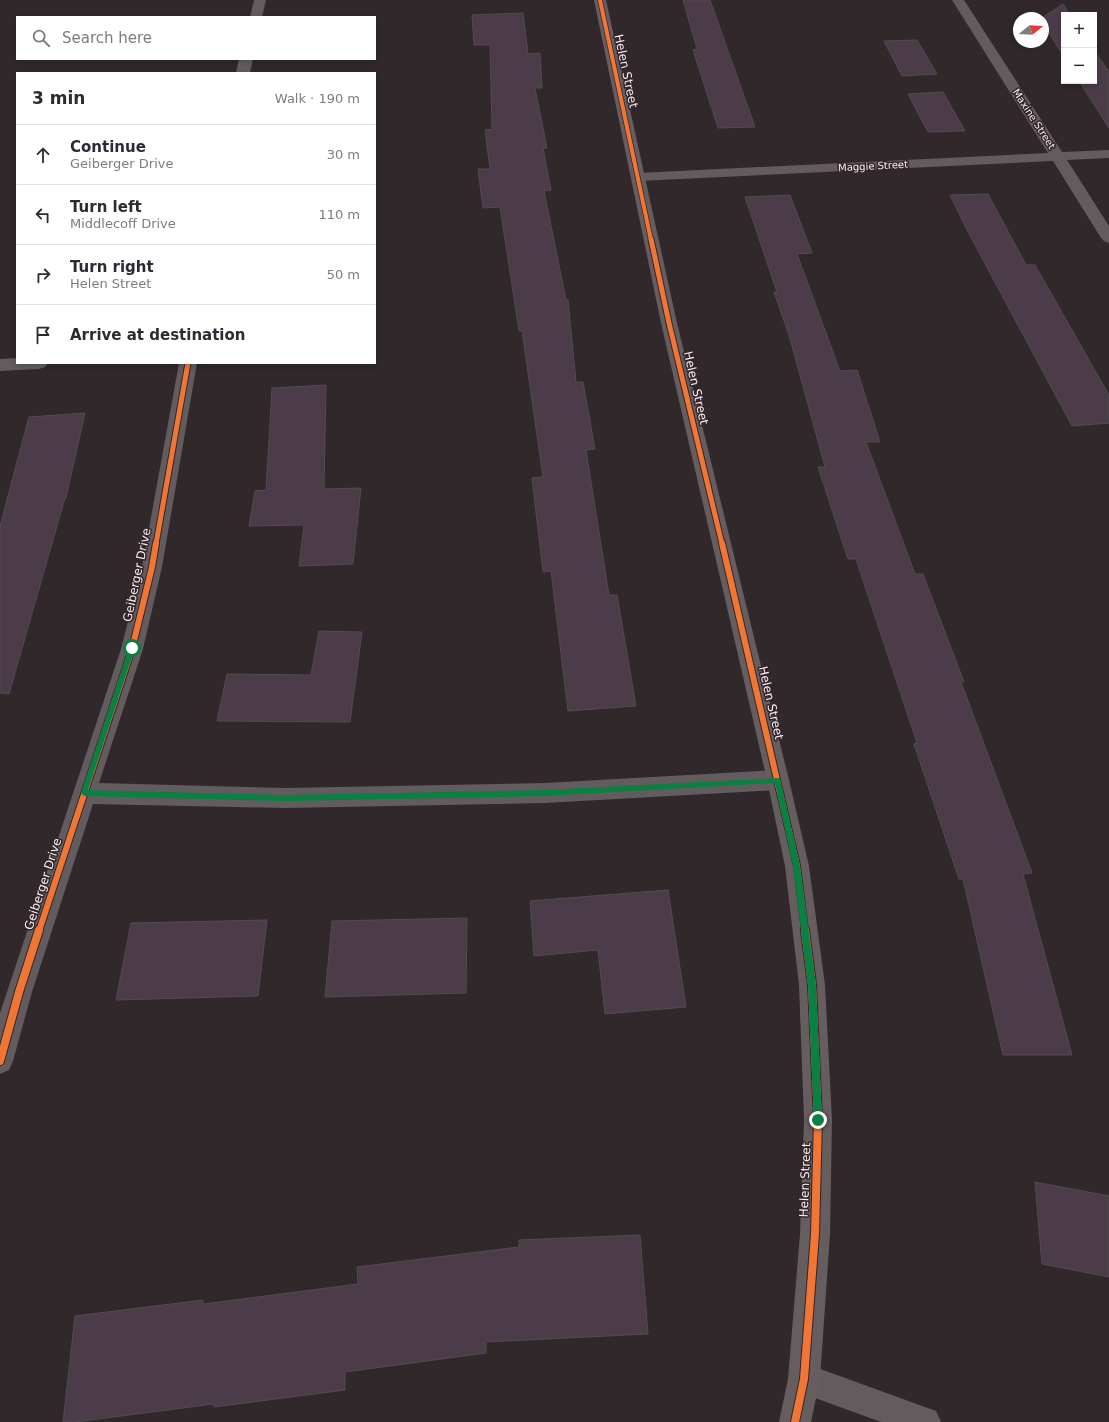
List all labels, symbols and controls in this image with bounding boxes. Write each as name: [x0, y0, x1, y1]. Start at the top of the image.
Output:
north arrow: [1013, 12, 1049, 48]
map controls: [1061, 12, 1097, 84]
button: +: [1061, 12, 1097, 48]
search box: [16, 16, 376, 60]
icon: search: [30, 27, 52, 49]
text: Search here: [62, 29, 152, 47]
street label: Helen Street: [611, 33, 641, 109]
button: −: [1061, 48, 1097, 84]
street label: Maxine Street: [1010, 87, 1058, 151]
text: 3 min: [32, 88, 85, 108]
text: Walk · 190 m: [275, 91, 360, 106]
text: Continue: [70, 138, 146, 156]
icon: ahead: [32, 144, 54, 166]
text: 30 m: [327, 147, 360, 162]
text: Geiberger Drive: [70, 156, 173, 171]
street label: Maggie Street: [838, 159, 908, 173]
text: Turn left: [70, 198, 142, 216]
icon: left: [32, 204, 54, 226]
text: 110 m: [318, 207, 360, 222]
text: Middlecoff Drive: [70, 216, 176, 231]
text: Turn right: [70, 258, 154, 276]
icon: right: [32, 264, 54, 286]
text: 50 m: [327, 267, 360, 282]
text: Helen Street: [70, 276, 151, 291]
icon: arrive: [32, 324, 54, 346]
text: Arrive at destination: [70, 326, 245, 344]
street label: Helen Street: [681, 350, 711, 426]
street label: Geiberger Drive: [120, 527, 154, 623]
route start: [123, 639, 141, 657]
street label: Helen Street: [756, 665, 786, 741]
street label: Geiberger Drive: [22, 836, 64, 932]
route end: [809, 1111, 827, 1129]
street label: Helen Street: [797, 1142, 813, 1218]

